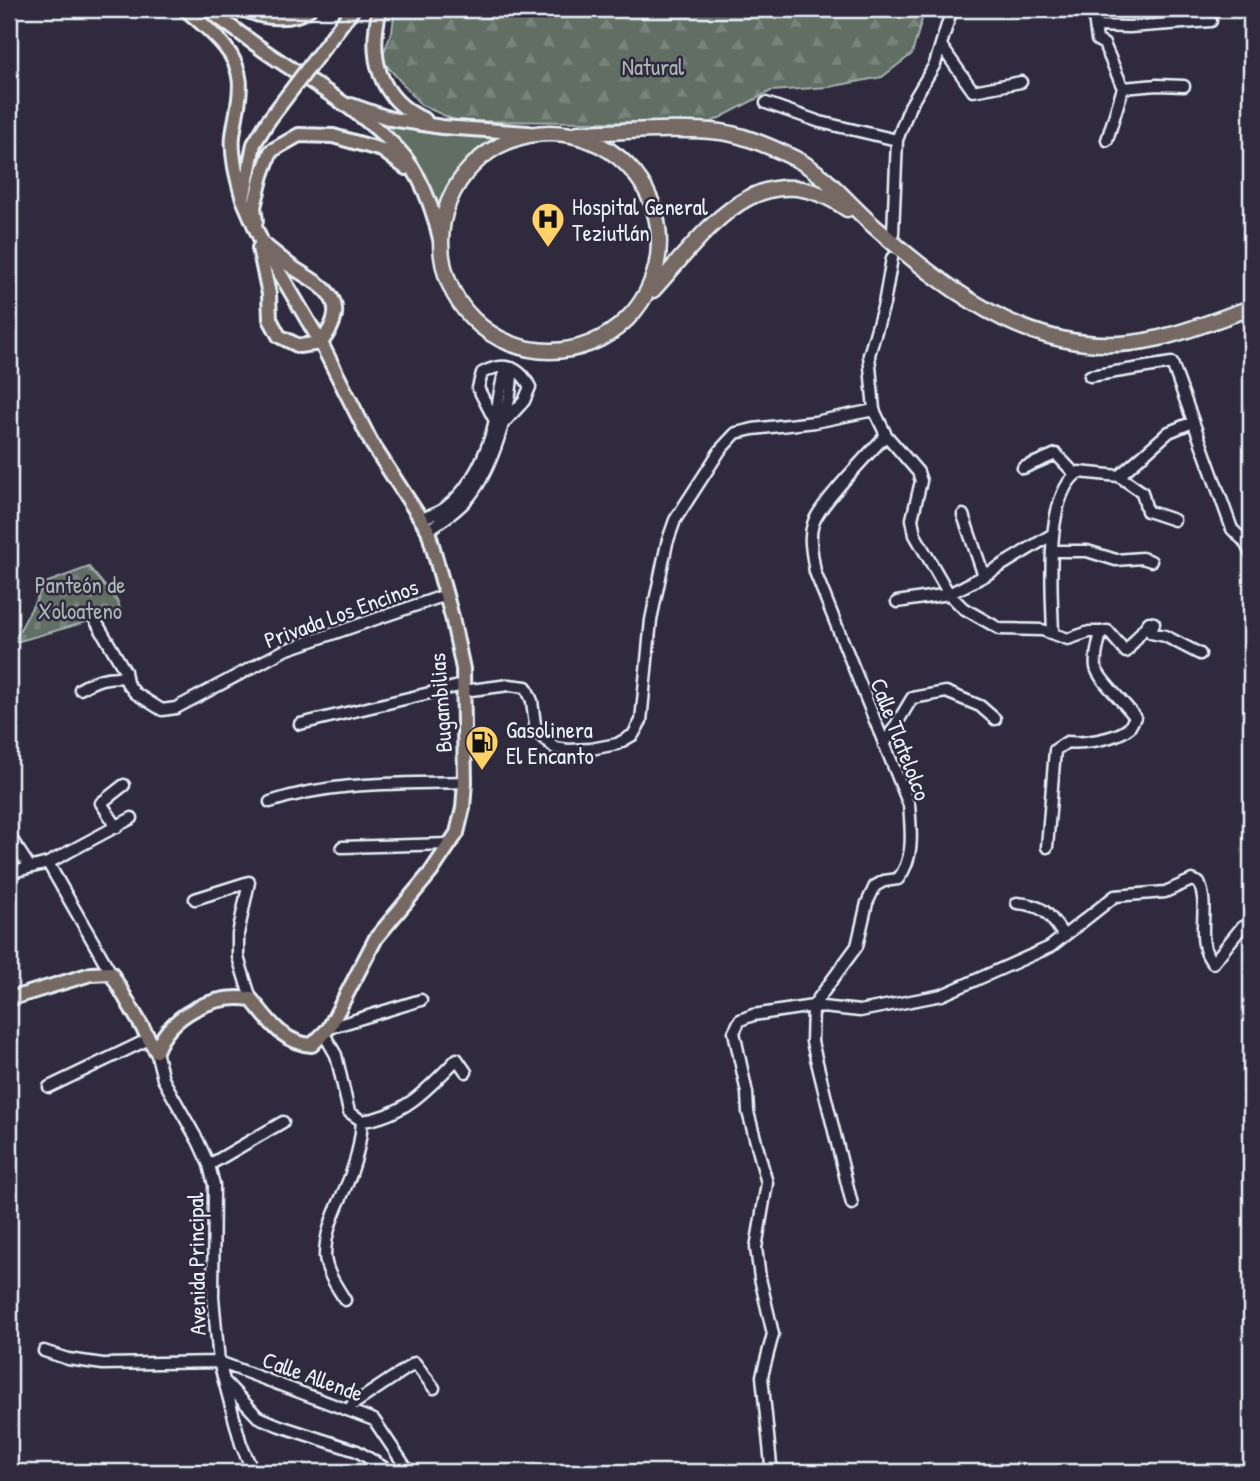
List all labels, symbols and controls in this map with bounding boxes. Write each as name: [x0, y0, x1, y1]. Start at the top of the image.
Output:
park label: Natural: [622, 51, 685, 82]
place label: Hospital General Teziutlán: [572, 191, 709, 248]
hospital icon: Hospital General Teziutlán: [529, 200, 567, 249]
park label: Panteón de Xoloateno: [35, 569, 125, 626]
street label: Privada Los Encinos: [260, 571, 422, 655]
street label: Bugambilias: [421, 652, 459, 754]
street label: Calle Tlatelolco: [863, 673, 939, 805]
place label: Gasolinera El Encanto: [506, 714, 594, 771]
fuel station icon: Gasolinera El Encanto: [463, 723, 501, 772]
street label: Avenida Principal: [179, 1191, 213, 1336]
street label: Calle Allende: [258, 1344, 368, 1408]

